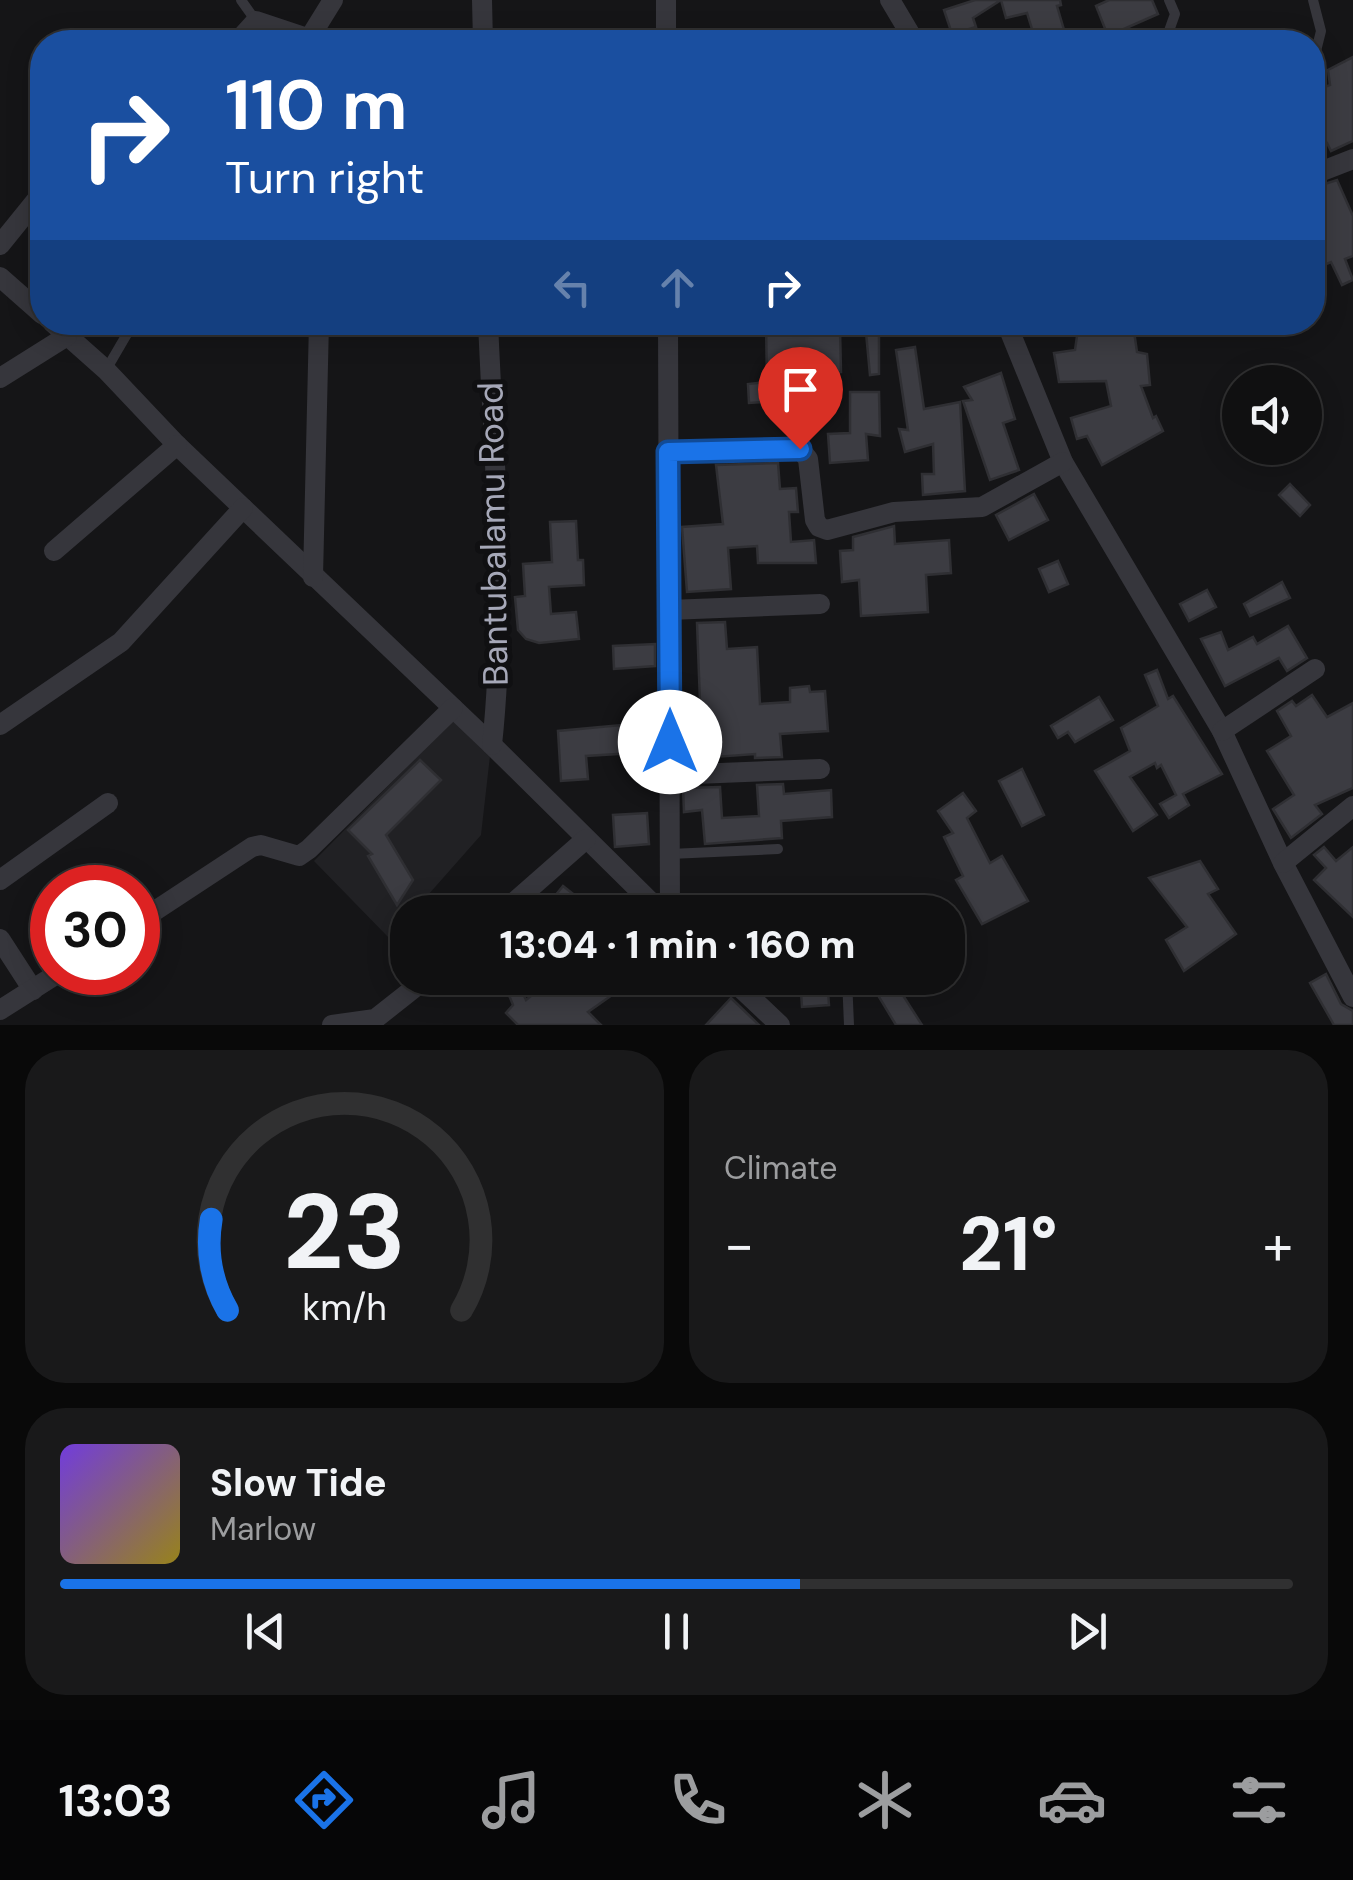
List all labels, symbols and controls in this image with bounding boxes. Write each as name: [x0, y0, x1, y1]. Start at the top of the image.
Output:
text: 110 m: [225, 60, 408, 151]
icon: right: [60, 70, 190, 200]
text: Turn right: [225, 148, 424, 207]
icon: left: [545, 260, 600, 315]
icon: ahead: [650, 260, 705, 315]
icon: right: [755, 260, 810, 315]
pin: [758, 347, 843, 450]
icon: arrive: [773, 362, 828, 417]
map controls: [1222, 365, 1322, 465]
button: sound: [1222, 365, 1322, 465]
street label: Bantubalamu Road: [467, 382, 519, 686]
position arrow: [618, 690, 722, 794]
speed limit sign: 30: [30, 865, 160, 995]
text: 13:04 · 1 min · 160 m: [499, 920, 856, 970]
text: Climate: [724, 1147, 838, 1189]
text: 23: [283, 1165, 406, 1300]
text: 21°: [959, 1196, 1058, 1293]
text: −: [724, 1209, 754, 1281]
text: +: [1263, 1209, 1293, 1281]
text: km/h: [302, 1285, 387, 1331]
text: Slow Tide: [210, 1458, 387, 1508]
text: Marlow: [210, 1508, 316, 1550]
icon: previous: [238, 1604, 293, 1659]
icon: pause: [649, 1604, 704, 1659]
icon: next: [1060, 1604, 1115, 1659]
icon: directions: [289, 1765, 359, 1835]
icon: music: [476, 1765, 546, 1835]
icon: phone: [663, 1765, 733, 1835]
icon: climate: [850, 1765, 920, 1835]
icon: car: [1037, 1765, 1107, 1835]
icon: filters: [1224, 1765, 1294, 1835]
text: 13:03: [59, 1771, 172, 1830]

